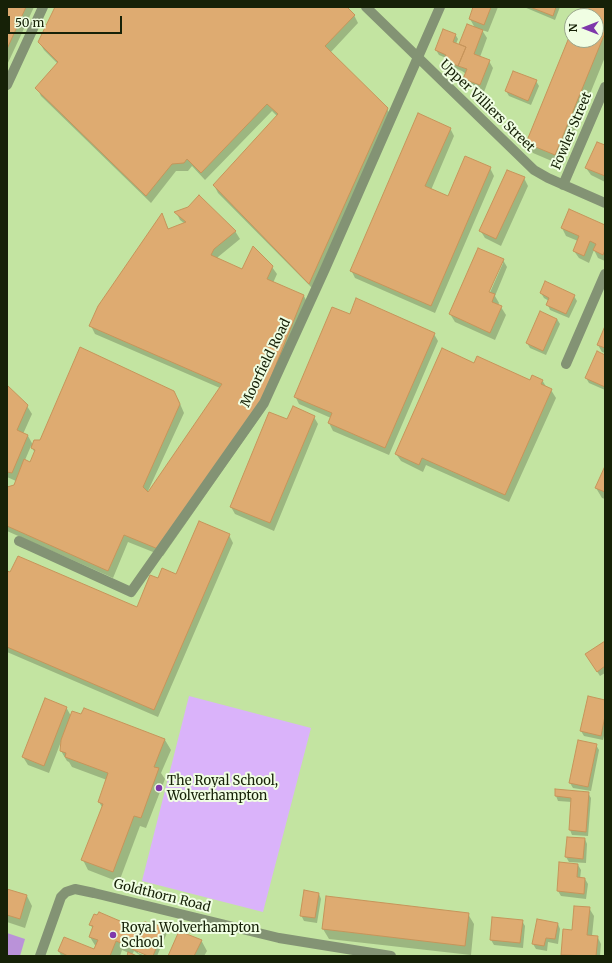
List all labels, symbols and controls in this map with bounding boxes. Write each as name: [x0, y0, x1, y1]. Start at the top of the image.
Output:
scale bar: [10, 8, 124, 34]
north arrow: [564, 8, 604, 48]
text: 50 m: [15, 15, 44, 30]
text: N: [566, 24, 580, 32]
street label: Upper Villiers Street: [436, 57, 538, 155]
street label: Fowler Street: [549, 90, 595, 172]
street label: Moorfield Road: [238, 316, 294, 410]
place label: The Royal School, Wolverhampton: [167, 773, 278, 804]
marker: The Royal School, Wolverhampton: [154, 783, 164, 793]
street label: Goldthorn Road: [112, 876, 212, 916]
place label: Royal Wolverhampton School: [121, 920, 260, 951]
marker: Royal Wolverhampton School: [108, 930, 118, 940]

